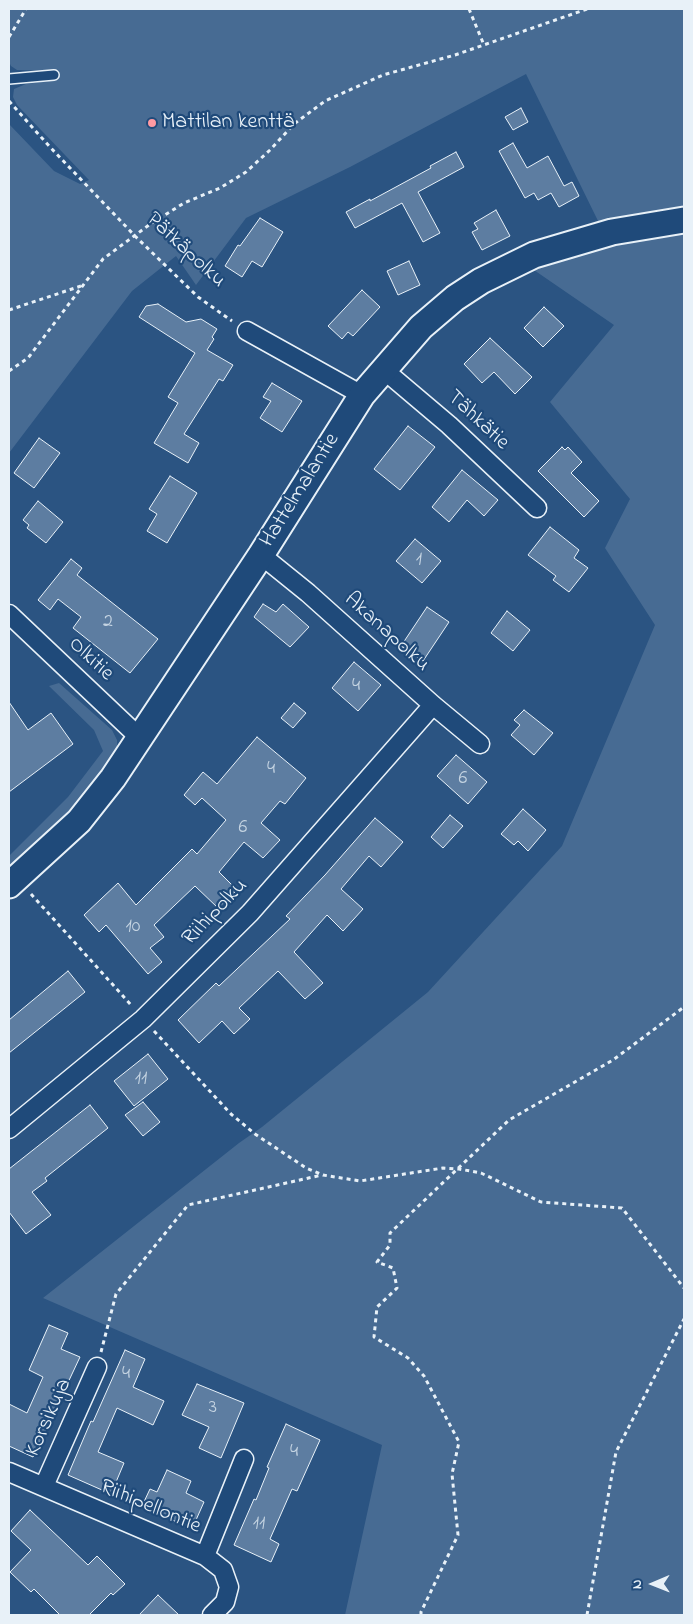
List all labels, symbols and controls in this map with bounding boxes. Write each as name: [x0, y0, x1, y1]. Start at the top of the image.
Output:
place label: Mattilan kenttä: [162, 110, 294, 136]
marker: Mattilan kenttä: [146, 117, 158, 129]
street label: Pätkäpolku: [140, 207, 230, 295]
street label: Tähkätie: [440, 385, 514, 457]
street label: Hattelmalantie: [255, 429, 347, 553]
house number: 1: [416, 549, 422, 573]
street label: Akanapolku: [338, 588, 434, 678]
house number: 2: [103, 611, 113, 635]
street label: Olkitie: [62, 632, 118, 688]
house number: 4: [352, 675, 360, 699]
house number: 4: [267, 758, 275, 782]
house number: 6: [459, 768, 467, 792]
house number: 6: [239, 817, 247, 841]
street label: Riihipolku: [178, 874, 254, 952]
house number: 10: [126, 916, 140, 940]
house number: 11: [135, 1068, 147, 1092]
house number: 4: [122, 1363, 130, 1387]
street label: Korsikuja: [21, 1375, 79, 1461]
house number: 3: [209, 1397, 217, 1421]
house number: 4: [290, 1441, 298, 1465]
street label: Riihipellontie: [96, 1475, 204, 1541]
house number: 11: [253, 1513, 265, 1537]
north arrow: [628, 1559, 678, 1609]
text: N: [627, 1579, 648, 1589]

